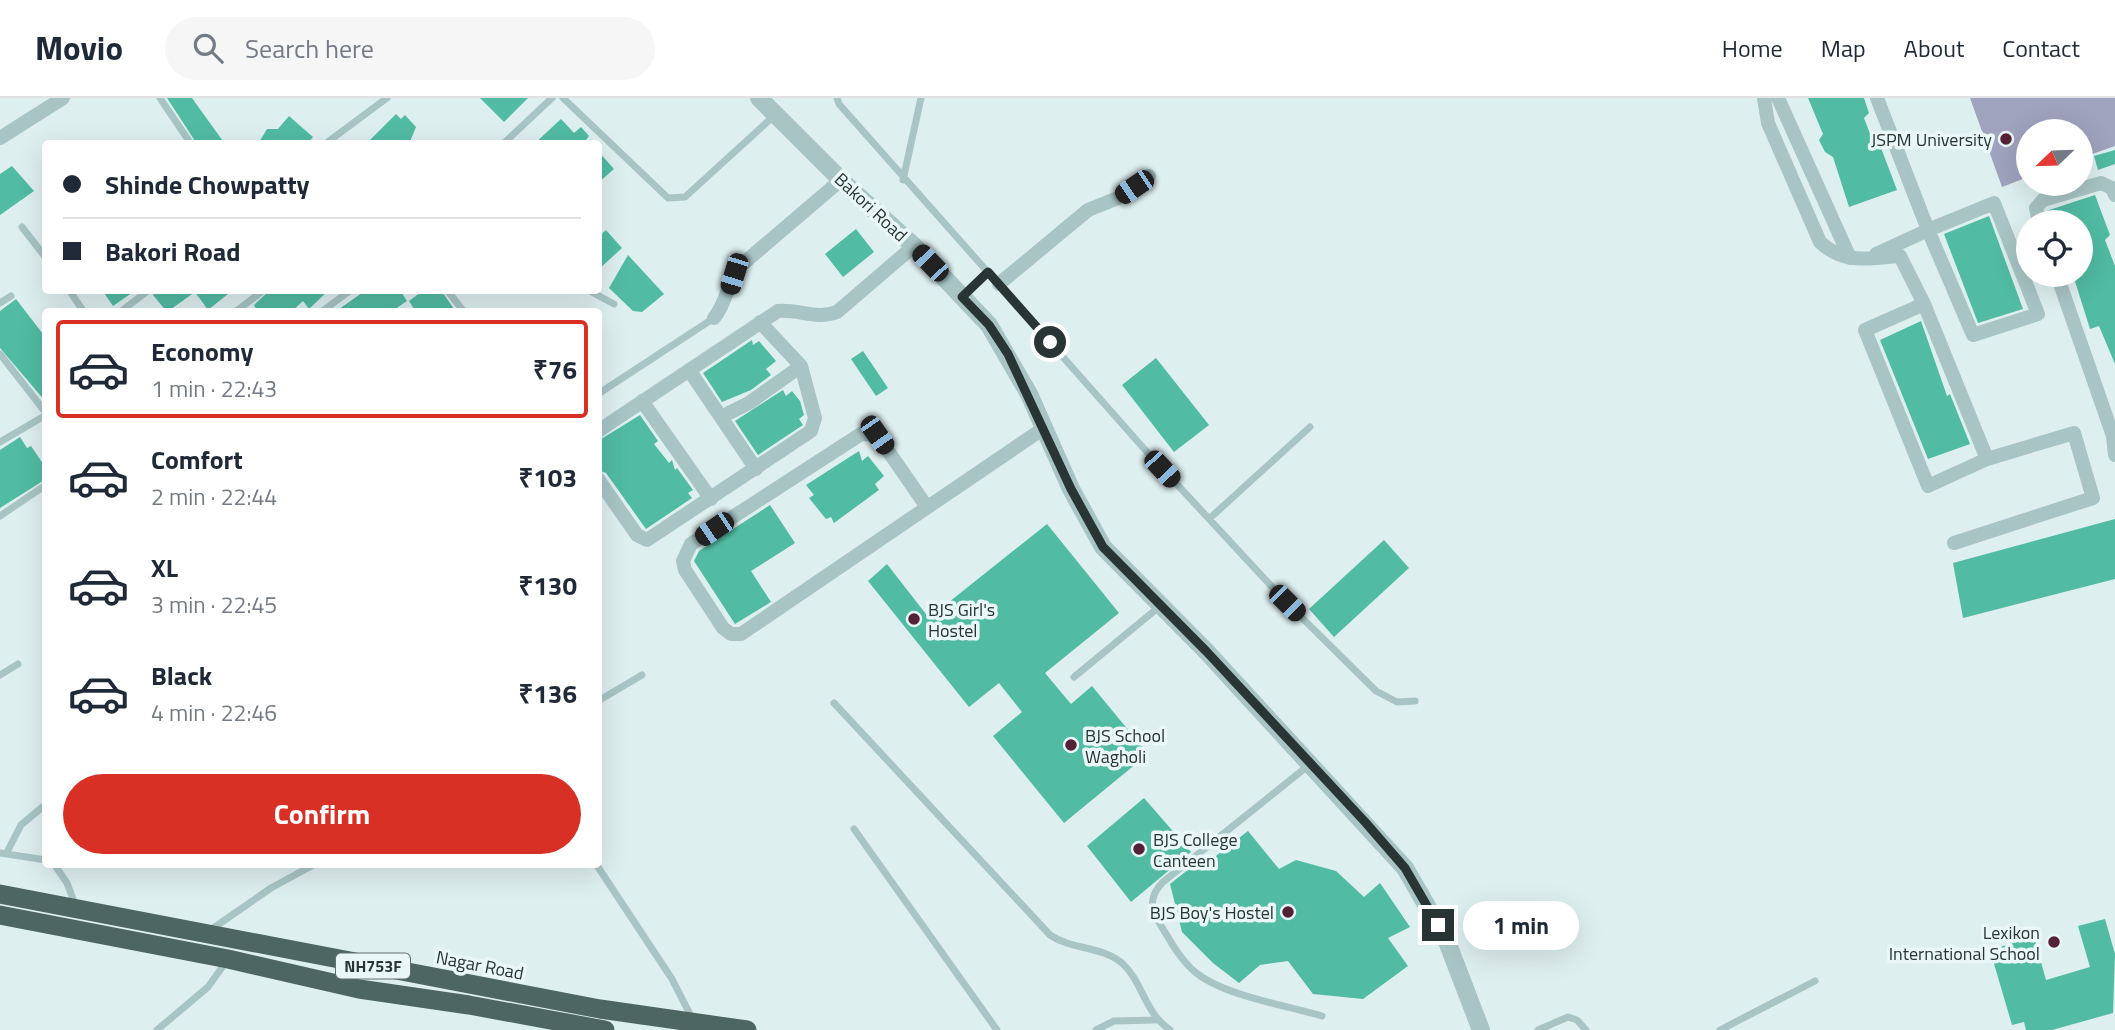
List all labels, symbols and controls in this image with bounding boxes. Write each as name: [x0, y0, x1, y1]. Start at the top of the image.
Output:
search box: [165, 17, 655, 80]
text: Movio: [35, 23, 123, 73]
icon: search: [189, 29, 227, 67]
text: Search here: [245, 29, 374, 68]
text: Home: [1722, 30, 1783, 66]
text: Map: [1821, 30, 1866, 66]
text: About: [1904, 30, 1964, 66]
text: Contact: [2002, 30, 2080, 66]
north arrow: [2016, 119, 2093, 196]
map controls: [2016, 119, 2093, 287]
place label: JSPM University: [1871, 126, 1992, 153]
marker: JSPM University: [1998, 131, 2014, 147]
text: Shinde Chowpatty: [105, 165, 310, 204]
street label: Bakori Road: [828, 166, 914, 248]
car: [1111, 167, 1158, 207]
button: locate: [2016, 210, 2093, 287]
text: Bakori Road: [105, 232, 241, 271]
car: [908, 241, 953, 285]
car: [718, 251, 751, 297]
route start: [1034, 326, 1066, 358]
text: Economy: [151, 332, 253, 371]
icon: car: [67, 338, 130, 401]
text: ₹76: [533, 350, 577, 389]
text: 1 min · 22:43: [151, 371, 277, 406]
car: [857, 412, 898, 458]
text: Comfort: [151, 440, 243, 479]
icon: car: [67, 446, 130, 509]
car: [1140, 446, 1185, 492]
text: ₹103: [518, 458, 577, 497]
text: 2 min · 22:44: [151, 479, 277, 514]
car: [691, 509, 738, 549]
text: XL: [151, 548, 178, 587]
icon: car: [67, 554, 130, 617]
text: ₹130: [518, 566, 577, 605]
car: [1265, 581, 1310, 625]
text: 3 min · 22:45: [151, 587, 277, 622]
place label: BJS Girl's Hostel: [928, 596, 995, 644]
marker: BJS Girl's Hostel: [906, 611, 922, 627]
text: Black: [151, 656, 212, 695]
icon: car: [67, 662, 130, 725]
text: ₹136: [518, 674, 577, 713]
text: 4 min · 22:46: [151, 695, 277, 730]
place label: BJS School Wagholi: [1085, 722, 1165, 770]
marker: BJS School Wagholi: [1063, 737, 1079, 753]
button: Confirm: [63, 774, 581, 854]
place label: BJS College Canteen: [1153, 826, 1238, 874]
marker: BJS College Canteen: [1131, 841, 1147, 857]
place label: BJS Boy's Hostel: [1150, 899, 1274, 926]
callout: 1 min: [1462, 900, 1578, 950]
marker: BJS Boy's Hostel: [1280, 904, 1296, 920]
text: 1 min: [1493, 908, 1549, 943]
route end: [1422, 909, 1454, 941]
place label: Lexikon International School: [1889, 919, 2040, 967]
marker: Lexikon International School: [2046, 934, 2062, 950]
street label: Nagar Road: [434, 943, 526, 987]
road number: NH753F: [336, 954, 410, 978]

